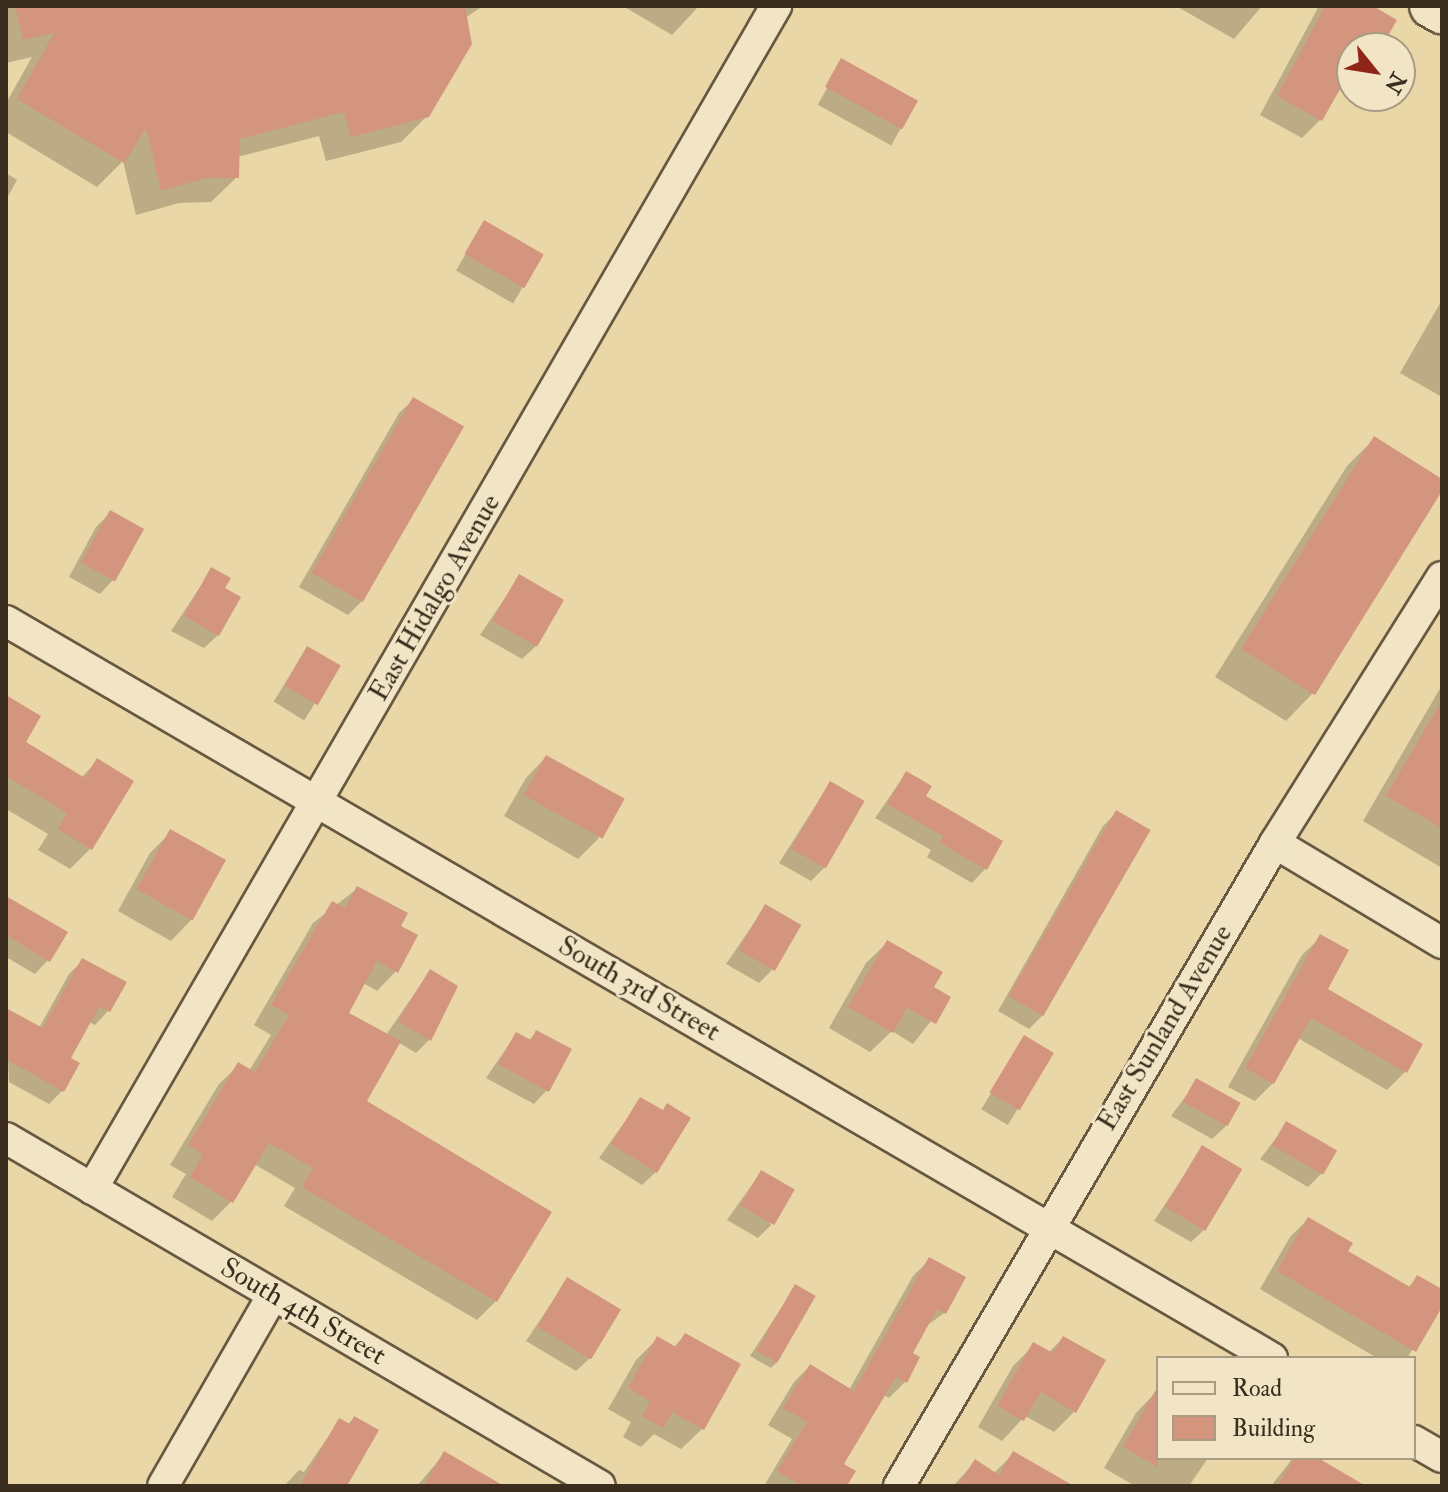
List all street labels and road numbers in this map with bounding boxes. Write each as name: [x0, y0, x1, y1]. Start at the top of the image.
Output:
street label: East Hidalgo Avenue: [362, 489, 508, 707]
street label: East Sunland Avenue: [1090, 919, 1240, 1137]
street label: South 3rd Street: [552, 929, 726, 1049]
street label: South 4th Street: [214, 1251, 392, 1373]

